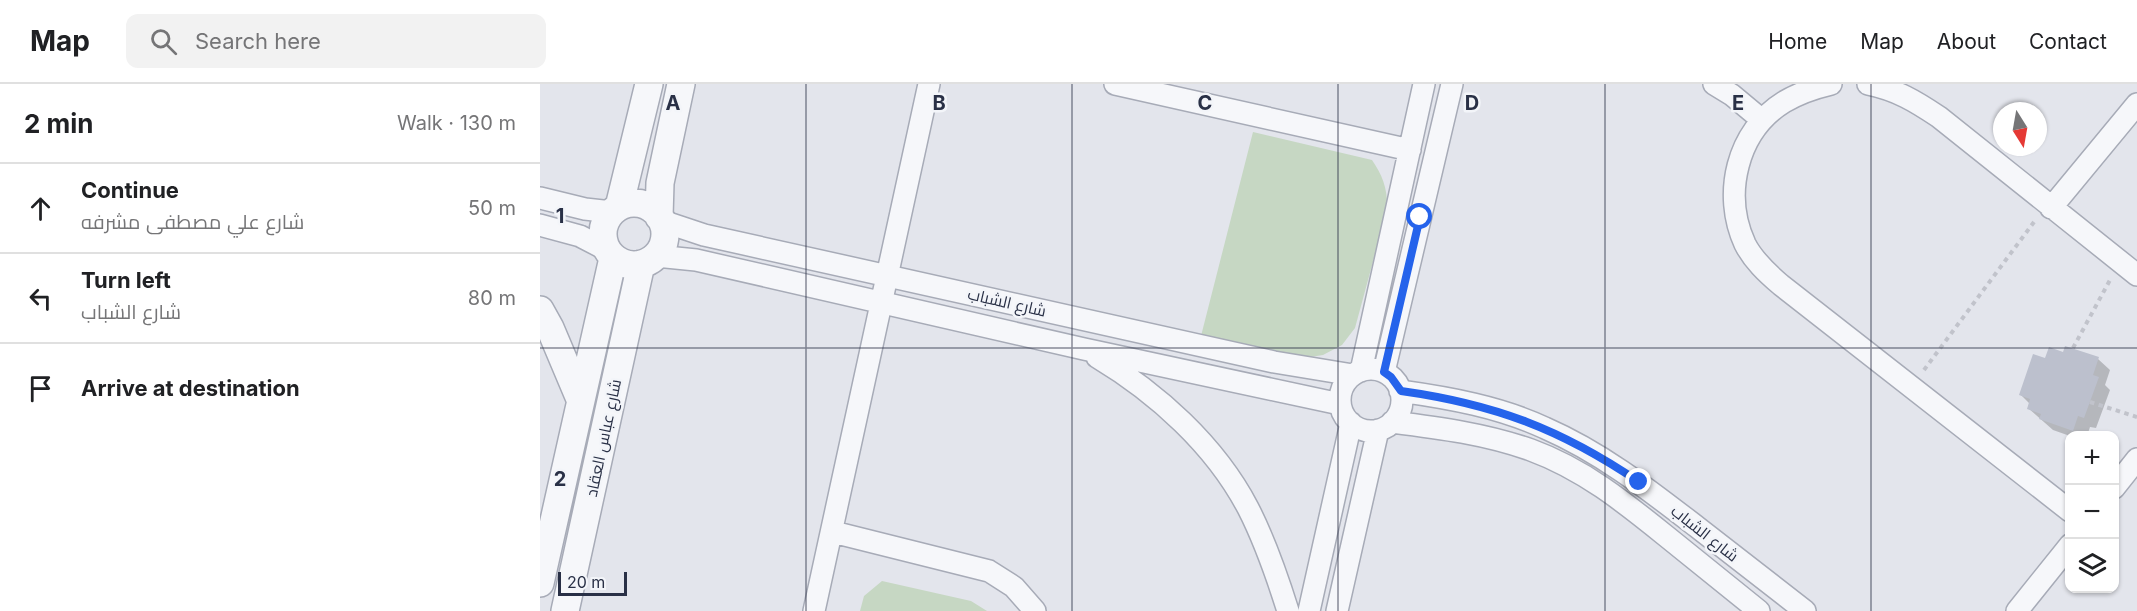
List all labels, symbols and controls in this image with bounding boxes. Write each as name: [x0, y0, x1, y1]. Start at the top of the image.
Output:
search box: [126, 14, 546, 68]
text: Map: [30, 24, 90, 58]
icon: search: [147, 25, 180, 58]
text: Search here: [195, 28, 321, 54]
text: Home: [1768, 29, 1827, 54]
text: Map: [1860, 29, 1904, 54]
text: About: [1937, 29, 1996, 54]
text: Contact: [2029, 29, 2107, 54]
text: A: [666, 91, 681, 115]
text: B: [932, 91, 946, 115]
text: C: [1198, 91, 1212, 115]
text: D: [1465, 91, 1479, 115]
text: E: [1732, 91, 1744, 115]
north arrow: [1993, 102, 2047, 156]
text: 2 min: [24, 108, 94, 139]
text: Walk · 130 m: [397, 111, 516, 135]
text: Continue: [81, 177, 179, 203]
icon: ahead: [24, 192, 57, 225]
text: 50 m: [468, 196, 516, 220]
route start: [1406, 203, 1432, 229]
text: 1: [556, 204, 564, 228]
text: شارع علي مصطفى مشرفه: [81, 210, 304, 234]
text: Turn left: [81, 267, 171, 293]
icon: left: [24, 282, 57, 315]
street label: شارع الشباب: [965, 283, 1048, 323]
text: 80 m: [468, 286, 516, 310]
text: شارع الشباب: [81, 300, 181, 324]
icon: arrive: [24, 372, 57, 405]
text: Arrive at destination: [81, 375, 300, 401]
street label: شارع عباس العقاد: [581, 377, 627, 499]
map controls: [2065, 431, 2119, 593]
button: +: [2065, 431, 2119, 485]
text: 2: [554, 467, 566, 491]
route end: [1625, 468, 1651, 494]
button: −: [2065, 485, 2119, 539]
street label: شارع الشباب: [1666, 500, 1743, 567]
button: layers: [2065, 539, 2119, 593]
scale bar: [558, 569, 627, 596]
text: 20 m: [567, 572, 605, 592]

